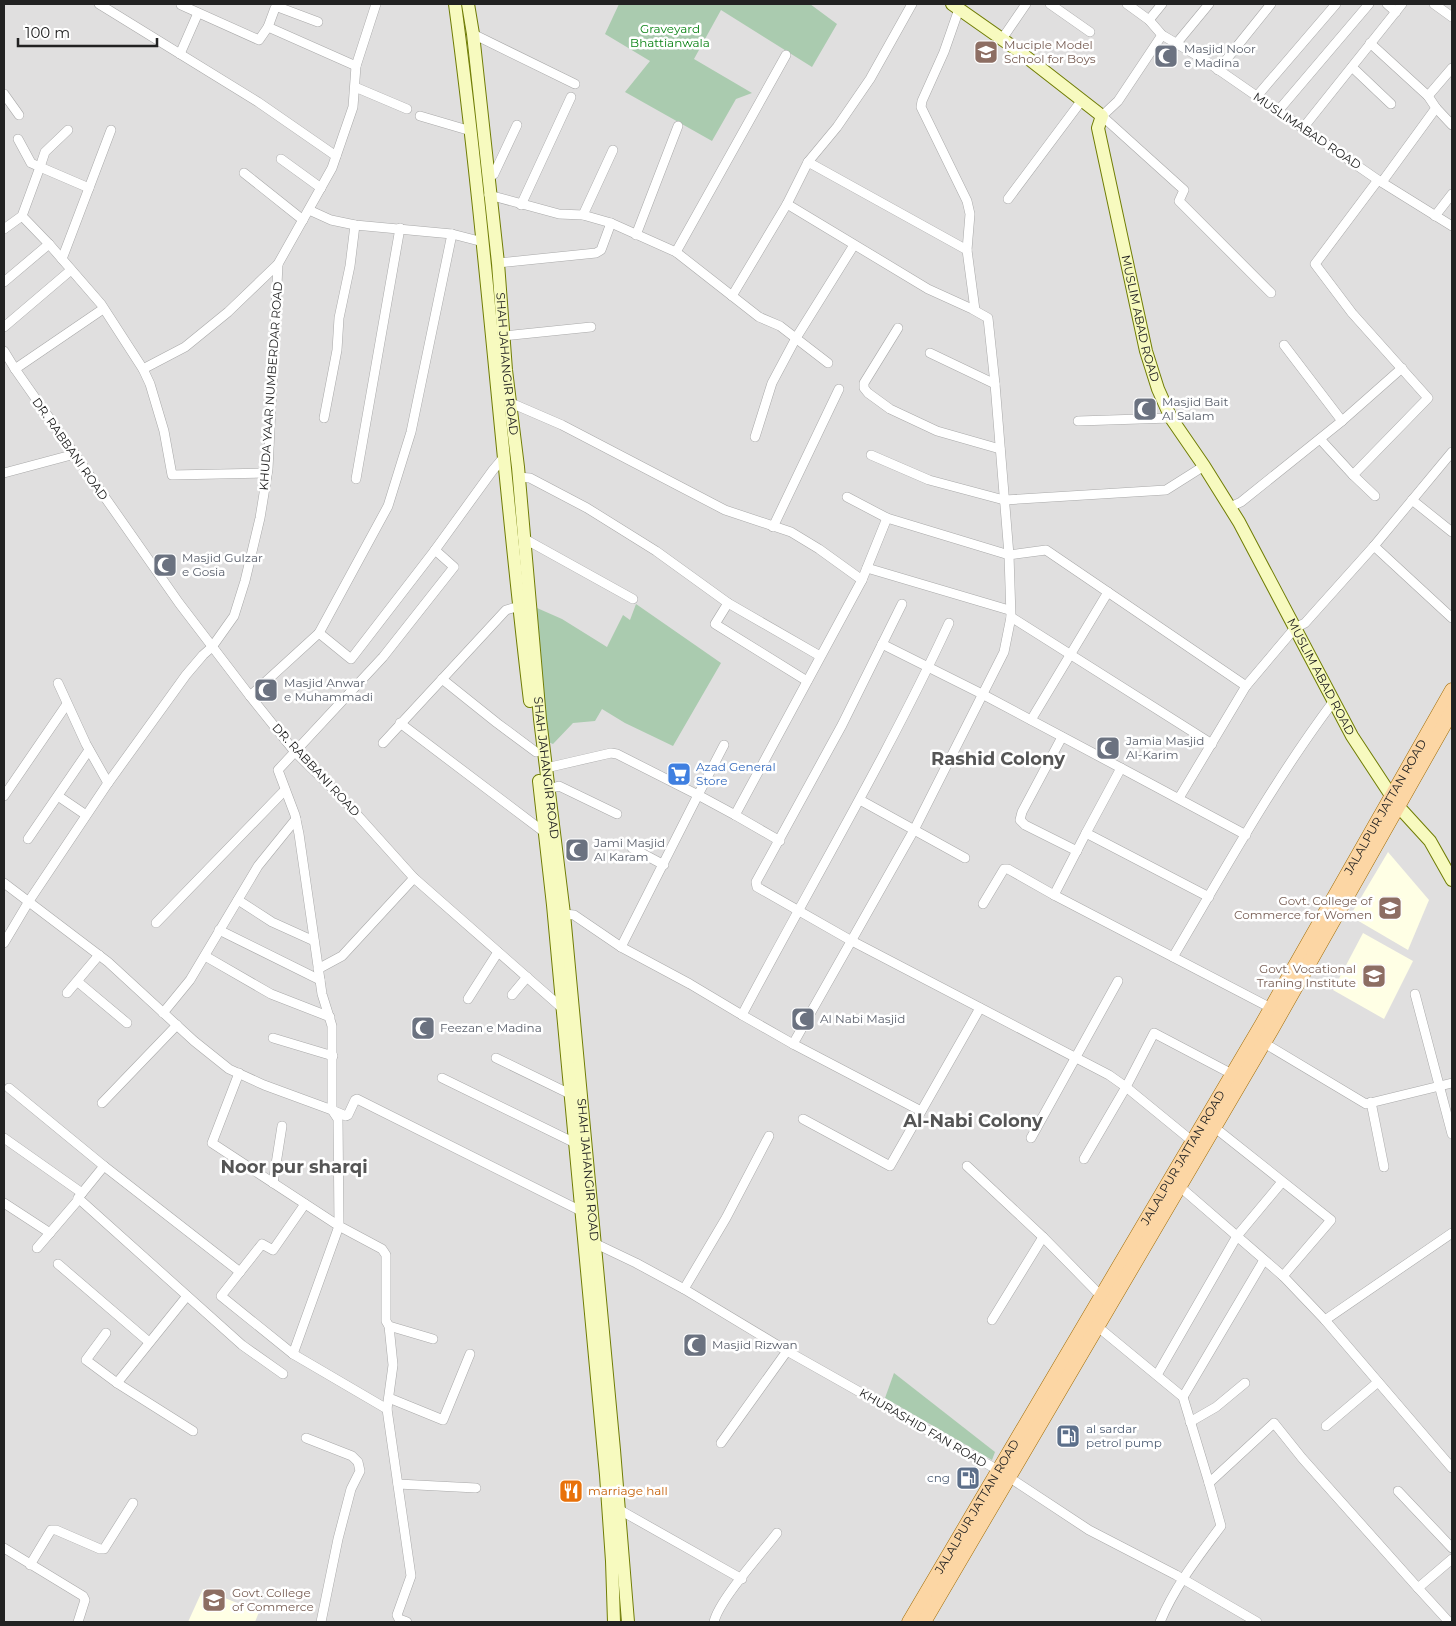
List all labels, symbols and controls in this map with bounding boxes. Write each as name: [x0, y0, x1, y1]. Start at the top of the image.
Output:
scale bar: [18, 15, 156, 47]
park label: Graveyard Bhattianwala: [630, 21, 710, 50]
text: 100 m: [25, 23, 70, 42]
place label: Muciple Model School for Boys: [1004, 37, 1096, 66]
school or university icon: Muciple Model School for Boys: [973, 39, 999, 65]
place label: Masjid Noor e Madina: [1184, 41, 1256, 70]
mosque icon: Masjid Noor e Madina: [1153, 43, 1179, 69]
street label: MUSLIMABAD ROAD: [1250, 89, 1364, 172]
street label: MUSLIM ABAD ROAD: [1119, 253, 1163, 384]
street label: KHUDA YAAR NUMBERDAR ROAD: [256, 281, 285, 491]
street label: SHAH JAHANGIR ROAD: [493, 292, 522, 436]
street label: DR. RABBANI ROAD: [29, 394, 112, 503]
place label: Masjid Bait Al Salam: [1162, 394, 1228, 423]
mosque icon: Masjid Bait Al Salam: [1132, 396, 1158, 422]
place label: Masjid Gulzar e Gosia: [182, 550, 263, 579]
mosque icon: Masjid Gulzar e Gosia: [152, 552, 178, 578]
street label: MUSLIM ABAD ROAD: [1284, 616, 1358, 738]
place label: Masjid Anwar e Muhammadi: [284, 675, 373, 704]
mosque icon: Masjid Anwar e Muhammadi: [253, 677, 279, 703]
street label: SHAH JAHANGIR ROAD: [531, 696, 563, 840]
street label: DR. RABBANI ROAD: [269, 720, 363, 819]
place label: Jamia Masjid Al-Karim: [1125, 733, 1204, 762]
mosque icon: Jamia Masjid Al-Karim: [1095, 735, 1121, 761]
street label: JALALPUR JATTAN ROAD: [1340, 736, 1429, 878]
district label: Rashid Colony: [931, 748, 1065, 770]
place label: Azad General Store: [696, 759, 776, 788]
supermarket icon: Azad General Store: [666, 761, 692, 787]
place label: Jami Masjid Al Karam: [593, 835, 665, 864]
mosque icon: Jami Masjid Al Karam: [564, 837, 590, 863]
place label: Govt. College of Commerce for Women: [1234, 893, 1373, 922]
school or university icon: Govt. College of Commerce for Women: [1377, 895, 1403, 921]
place label: Govt. Vocational Traning Institute: [1257, 961, 1356, 990]
school or university icon: Govt. Vocational Traning Institute: [1361, 963, 1387, 989]
mosque icon: Al Nabi Masjid: [790, 1006, 816, 1032]
place label: Al Nabi Masjid: [820, 1011, 905, 1026]
mosque icon: Feezan e Madina: [410, 1015, 436, 1041]
place label: Feezan e Madina: [440, 1020, 542, 1035]
street label: JALALPUR JATTAN ROAD: [1137, 1088, 1228, 1228]
street label: SHAH JAHANGIR ROAD: [574, 1098, 602, 1242]
district label: Al-Nabi Colony: [902, 1110, 1043, 1132]
district label: Noor pur sharqi: [220, 1156, 368, 1178]
mosque icon: Masjid Rizwan: [682, 1332, 708, 1358]
place label: Masjid Rizwan: [712, 1337, 798, 1352]
street label: KHURASHID FAN ROAD: [857, 1385, 990, 1470]
place label: al sardar petrol pump: [1086, 1421, 1162, 1450]
fuel station icon: al sardar petrol pump: [1055, 1423, 1081, 1449]
street label: JALALPUR JATTAN ROAD: [931, 1436, 1022, 1577]
fuel station icon: cng: [955, 1465, 981, 1491]
place label: cng: [927, 1470, 950, 1485]
restaurant icon: marriage hall: [558, 1478, 584, 1504]
place label: marriage hall: [588, 1483, 668, 1498]
place label: Govt. College of Commerce: [232, 1585, 314, 1614]
school or university icon: Govt. College of Commerce: [201, 1587, 227, 1613]

